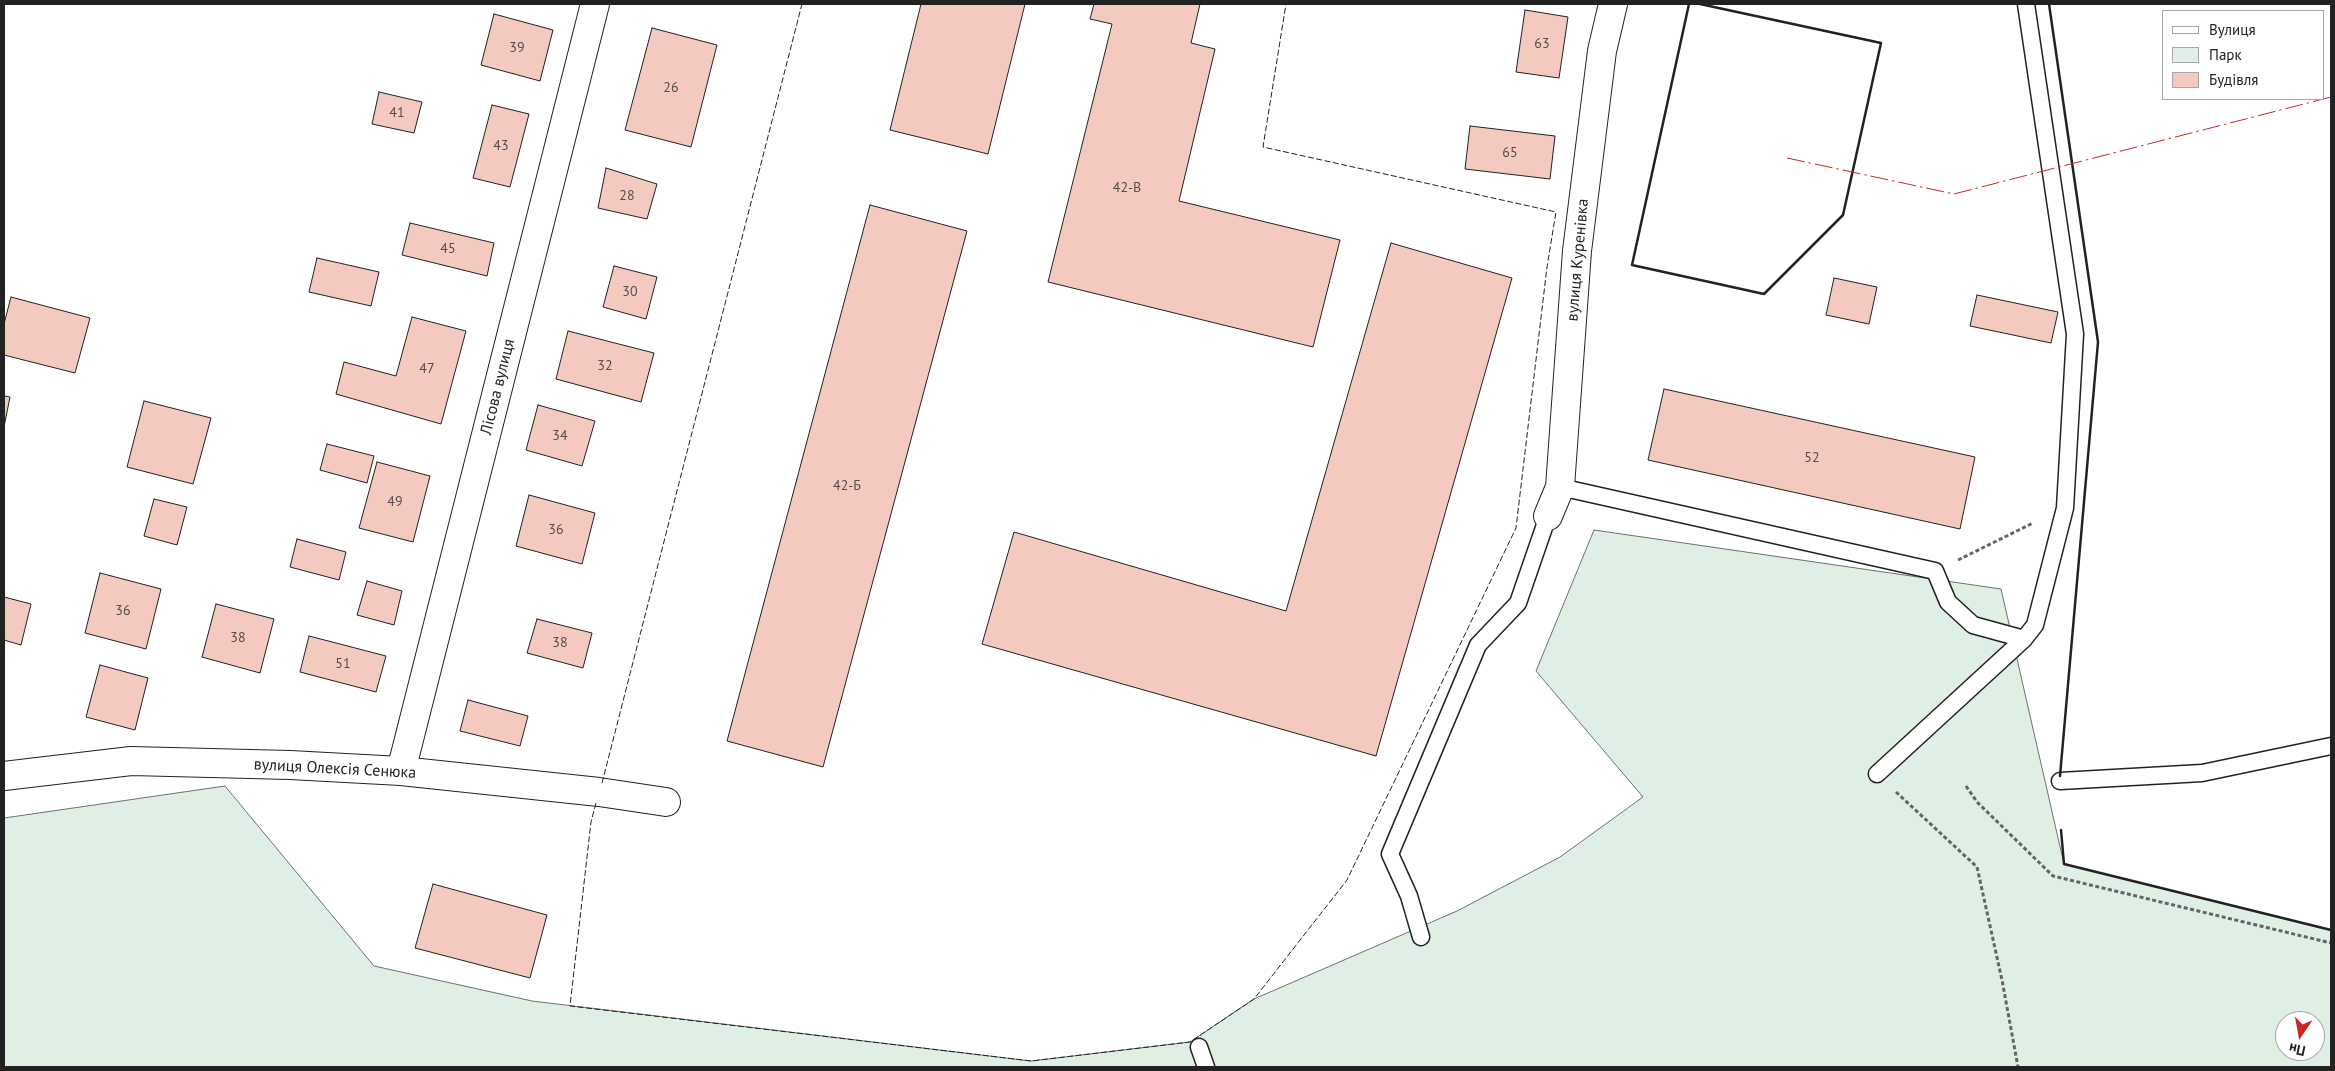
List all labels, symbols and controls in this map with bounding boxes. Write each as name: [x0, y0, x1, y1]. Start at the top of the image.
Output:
legend: [2162, 10, 2325, 100]
text: Вулиця: [2209, 20, 2256, 39]
house number: 63: [1534, 36, 1550, 52]
house number: 39: [509, 40, 525, 56]
text: Парк: [2209, 45, 2242, 64]
text: Будівля: [2209, 70, 2258, 89]
house number: 26: [663, 80, 679, 96]
house number: 41: [389, 105, 405, 121]
house number: 43: [493, 138, 509, 154]
house number: 65: [1502, 145, 1518, 161]
house number: 42-В: [1113, 180, 1141, 196]
house number: 28: [619, 188, 635, 204]
street label: вулиця Куренівка: [1563, 198, 1593, 322]
house number: 45: [440, 241, 456, 257]
house number: 30: [622, 284, 638, 300]
street label: Лісова вулиця: [477, 337, 519, 437]
house number: 32: [597, 358, 613, 374]
house number: 47: [419, 361, 435, 377]
house number: 34: [552, 428, 568, 444]
house number: 52: [1804, 450, 1820, 466]
house number: 42-Б: [833, 478, 861, 494]
house number: 49: [387, 494, 403, 510]
house number: 36: [548, 522, 564, 538]
house number: 36: [115, 603, 131, 619]
house number: 38: [230, 630, 246, 646]
house number: 38: [552, 635, 568, 651]
house number: 51: [335, 656, 351, 672]
street label: вулиця Олексія Сенюка: [253, 755, 417, 783]
north arrow: [2275, 1011, 2325, 1061]
text: Пн: [2287, 1039, 2307, 1060]

